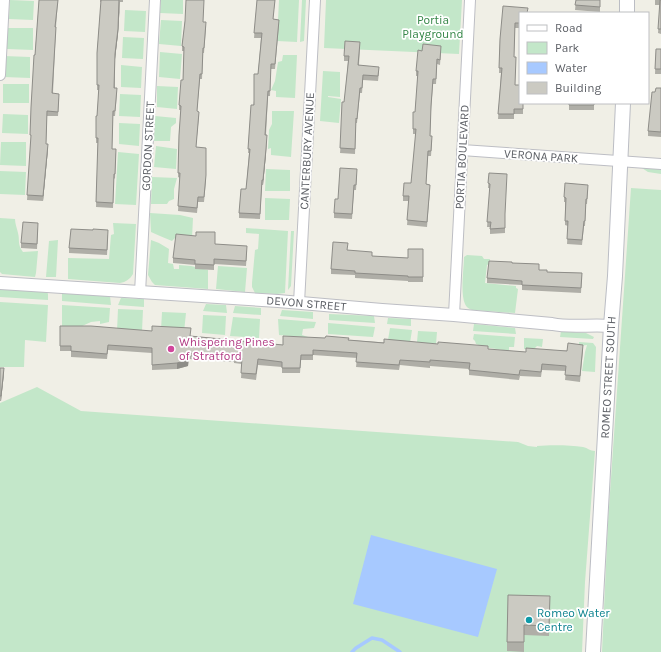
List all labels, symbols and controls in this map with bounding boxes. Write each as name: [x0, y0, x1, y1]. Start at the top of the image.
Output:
legend: [519, 12, 649, 104]
park label: Portia Playground: [402, 13, 464, 41]
text: Road: [555, 21, 583, 35]
text: Park: [555, 41, 580, 55]
text: Water: [555, 61, 588, 75]
text: Building: [555, 81, 602, 95]
street label: CANTERBURY AVENUE: [297, 92, 317, 210]
street label: GORDON STREET: [139, 101, 157, 191]
street label: PORTIA BOULEVARD: [452, 104, 472, 210]
street label: VERONA PARK: [503, 146, 579, 166]
street label: DEVON STREET: [266, 293, 347, 314]
street label: ROMEO STREET SOUTH: [598, 316, 619, 439]
place label: Whispering Pines of Stratford: [179, 335, 275, 363]
marker: Whispering Pines of Stratford: [166, 344, 176, 354]
place label: Romeo Water Centre: [537, 606, 610, 634]
marker: Romeo Water Centre: [524, 615, 534, 625]

